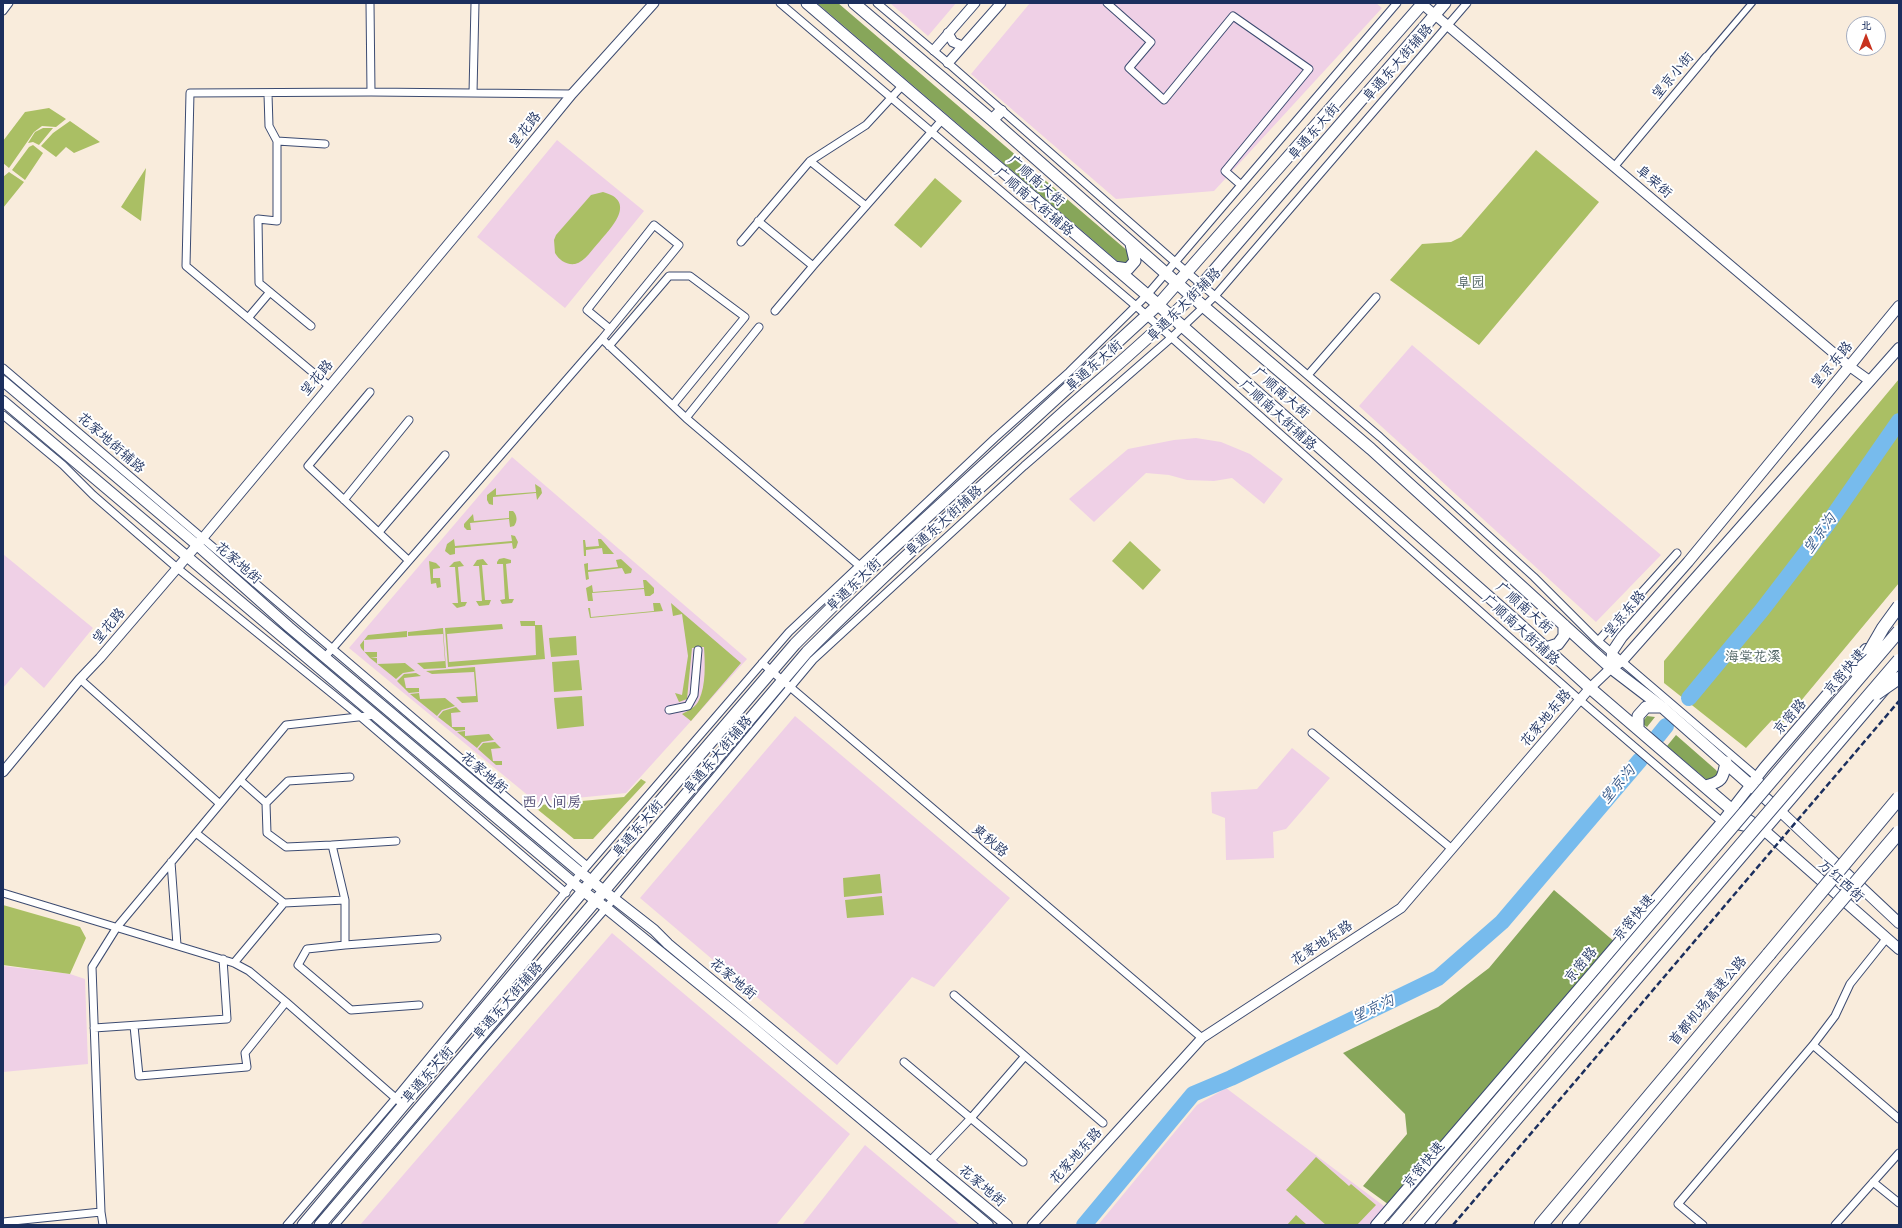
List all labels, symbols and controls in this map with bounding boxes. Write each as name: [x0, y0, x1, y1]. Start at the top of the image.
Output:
north arrow: [1846, 16, 1886, 56]
text: 北: [1861, 18, 1872, 32]
street label: 阜通东大街辅路: [1360, 21, 1436, 105]
street label: 望京小街: [1649, 49, 1697, 103]
street label: 阜通东大街: [1285, 100, 1343, 164]
street label: 望花路: [505, 108, 545, 152]
street label: 广顺南大街: [1004, 152, 1068, 210]
street label: 阜荣街: [1633, 162, 1675, 202]
street label: 广顺南大街辅路: [991, 164, 1077, 240]
street label: 阜通东大街辅路: [1143, 264, 1225, 346]
park label: 阜园: [1457, 275, 1485, 291]
street label: 阜通东大街: [1062, 337, 1126, 395]
street label: 望京东路: [1808, 338, 1856, 392]
street label: 望花路: [297, 357, 337, 399]
street label: 广顺南大街: [1249, 364, 1313, 422]
street label: 广顺南大街辅路: [1236, 376, 1320, 454]
street label: 花家地街辅路: [74, 409, 148, 477]
street label: 阜通东大街辅路: [902, 482, 986, 560]
water label: 望京沟: [1799, 511, 1841, 557]
street label: 花家地街: [211, 538, 265, 588]
street label: 阜通东大街: [823, 555, 885, 615]
street label: 广顺南大街: [1492, 579, 1556, 637]
street label: 望京东路: [1601, 587, 1649, 641]
street label: 广顺南大街辅路: [1479, 591, 1563, 669]
street label: 望花路: [89, 605, 129, 647]
street label: 京密快速: [1820, 645, 1870, 699]
park label: 海棠花溪: [1725, 649, 1781, 665]
street label: 花家地东路: [1517, 686, 1575, 750]
street label: 京密路: [1770, 696, 1810, 738]
street label: 阜通东大街辅路: [680, 712, 756, 798]
street label: 花家地街: [457, 749, 511, 797]
water label: 望京沟: [1597, 762, 1639, 808]
district label: 西八间房: [522, 794, 582, 812]
street label: 阜通东大街: [609, 797, 667, 861]
street label: 爽秋路: [969, 821, 1011, 861]
street label: 万红西街: [1815, 856, 1867, 906]
street label: 京密快速: [1610, 891, 1658, 945]
street label: 花家地东路: [1288, 917, 1356, 969]
street label: 京密路: [1561, 944, 1601, 986]
street label: 首都机场高速公路: [1666, 953, 1750, 1049]
street label: 花家地街: [706, 955, 760, 1003]
street label: 阜通东大街辅路: [470, 959, 546, 1043]
water label: 望京沟: [1349, 991, 1397, 1027]
street label: 阜通东大街: [399, 1043, 457, 1107]
street label: 花家地东路: [1046, 1124, 1106, 1188]
street label: 京密快速: [1400, 1138, 1448, 1192]
street label: 花家地街: [955, 1162, 1009, 1210]

